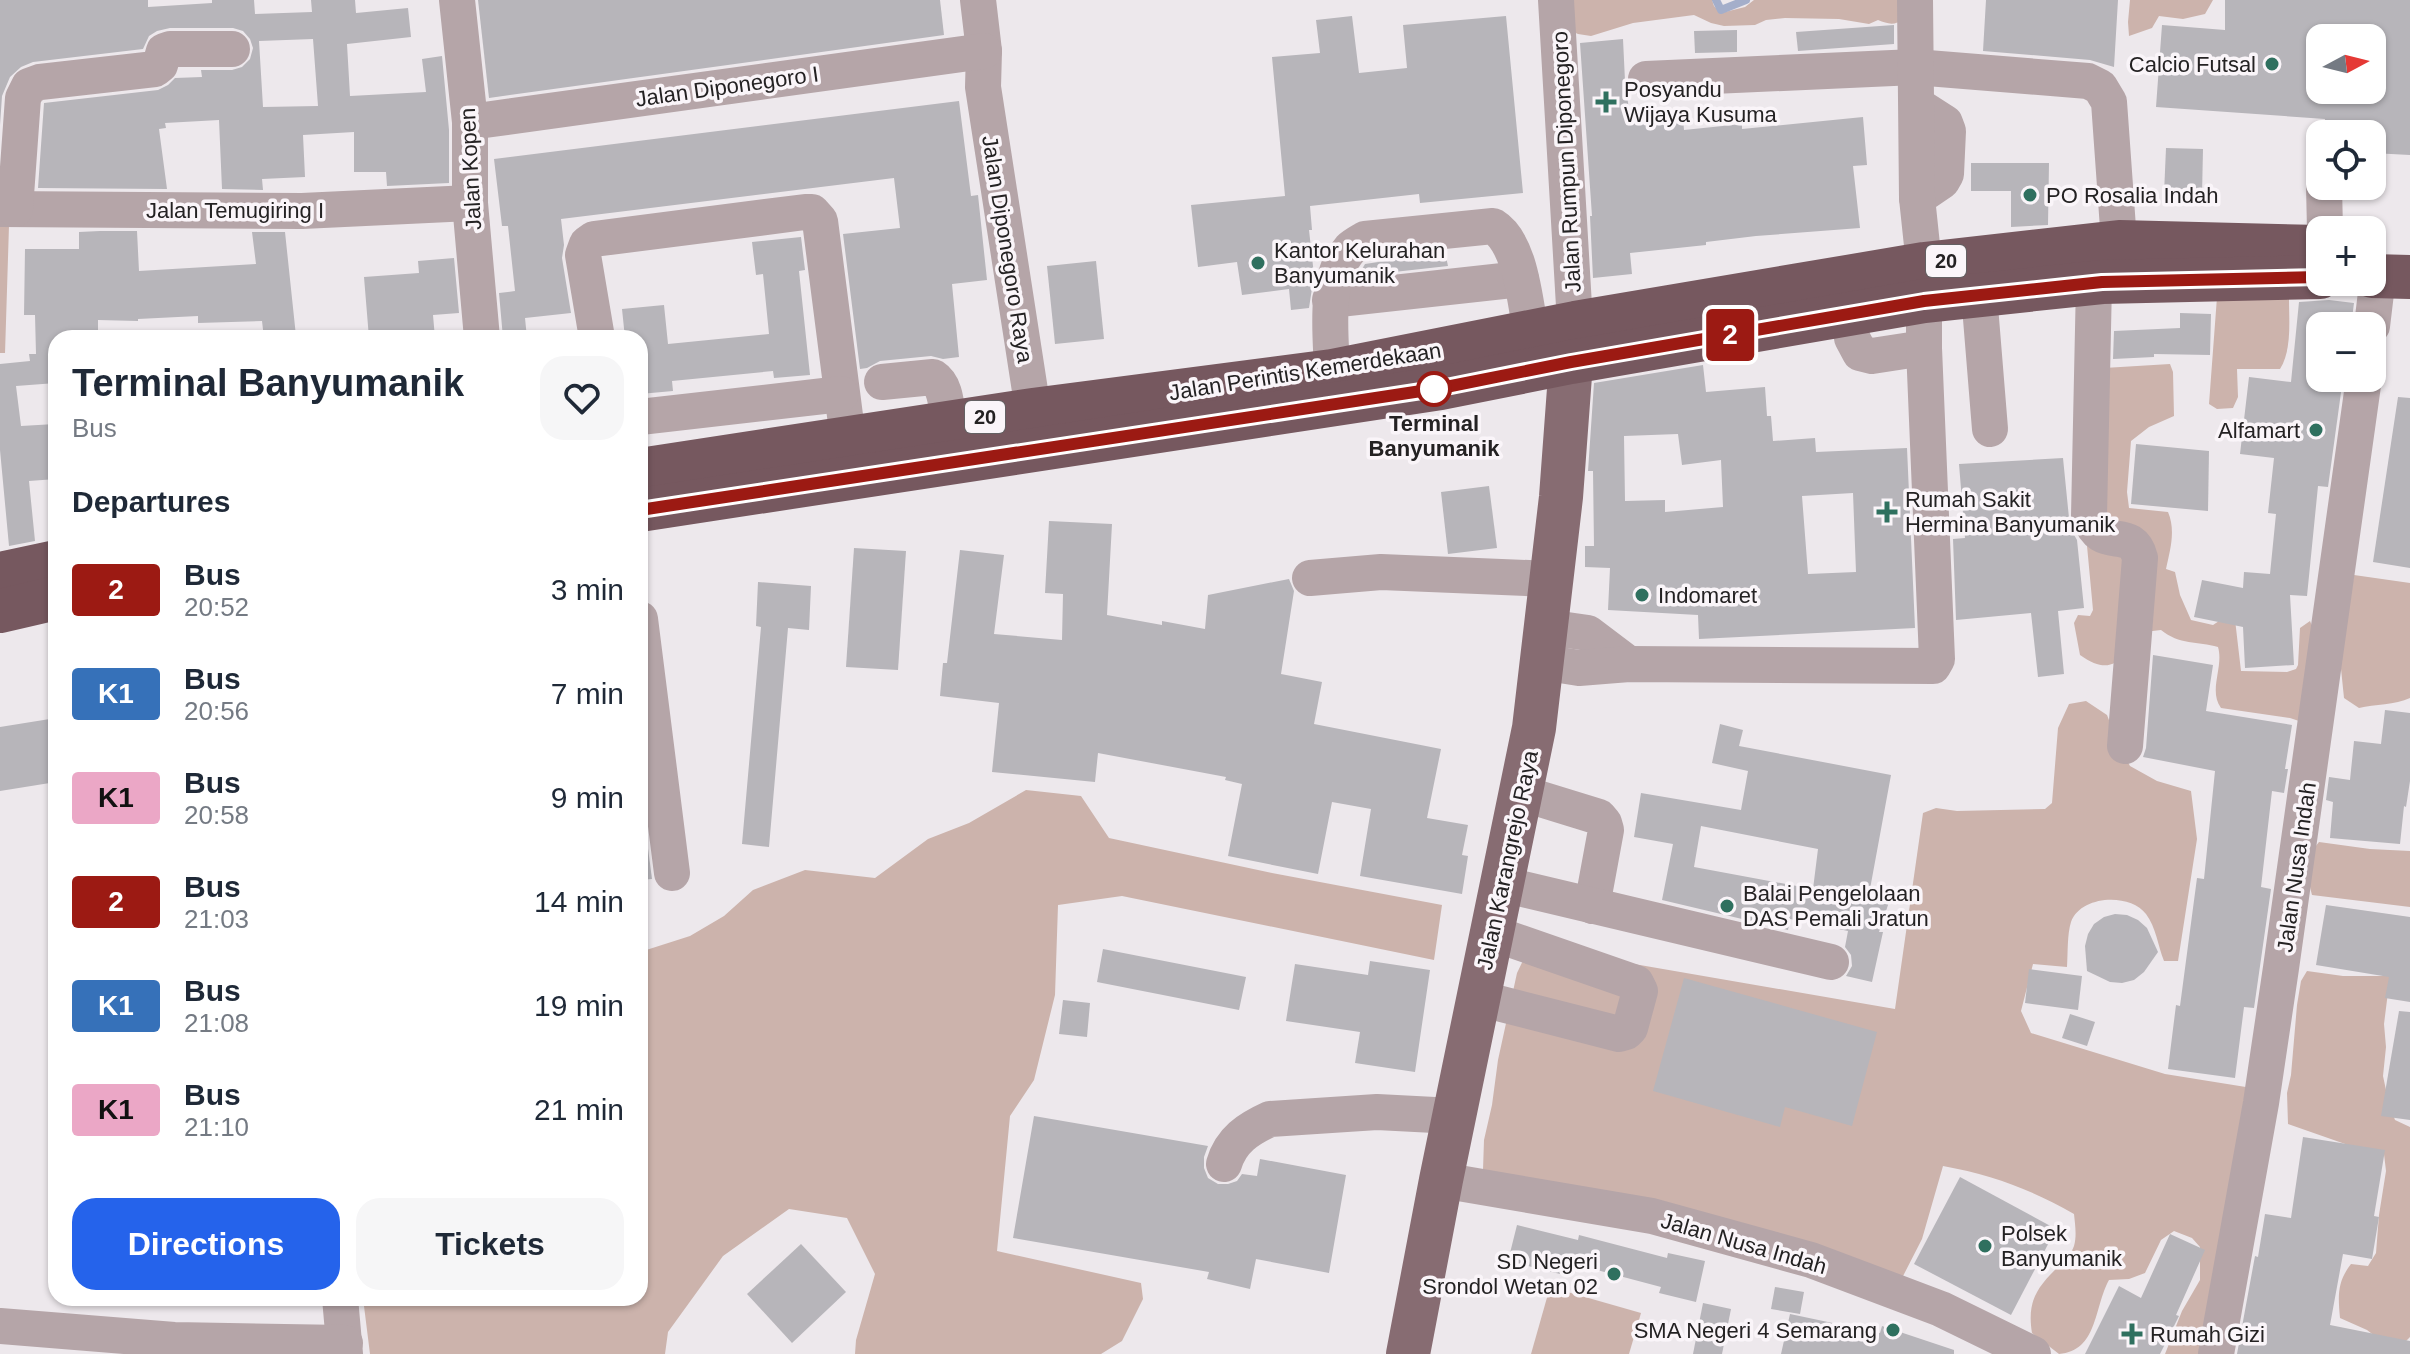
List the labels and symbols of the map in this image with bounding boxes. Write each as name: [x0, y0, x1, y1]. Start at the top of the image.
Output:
north arrow: [2306, 24, 2386, 104]
street label: Jalan Rumpun Diponegoro: [1547, 31, 1586, 293]
place label: Calcio Futsal: [2129, 52, 2256, 77]
marker: Calcio Futsal: [2263, 55, 2281, 73]
street label: Jalan Diponegoro I: [634, 61, 820, 112]
place label: Posyandu Wijaya Kusuma: [1624, 77, 1778, 127]
marker: Posyandu Wijaya Kusuma: [1595, 91, 1617, 113]
street label: Jalan Kopen: [455, 107, 486, 231]
street label: Jalan Diponegoro Raya: [977, 134, 1038, 365]
place label: PO Rosalia Indah: [2046, 183, 2218, 208]
marker: PO Rosalia Indah: [2021, 186, 2039, 204]
street label: Jalan Temugiring I: [146, 198, 324, 223]
place label: Kantor Kelurahan Banyumanik: [1274, 238, 1445, 288]
road number: 20: [1926, 245, 1966, 277]
marker: Kantor Kelurahan Banyumanik: [1249, 254, 1267, 272]
line badge: 2: [1704, 309, 1756, 361]
street label: Jalan Perintis Kemerdekaan: [1167, 338, 1443, 405]
marker: Terminal Banyumanik: [1417, 372, 1451, 406]
road number: 20: [965, 401, 1005, 433]
place label: Terminal Banyumanik: [1369, 411, 1500, 461]
place label: Alfamart: [2218, 418, 2300, 443]
marker: Alfamart: [2307, 421, 2325, 439]
place label: Rumah Sakit Hermina Banyumanik: [1905, 487, 2116, 537]
marker: Rumah Sakit Hermina Banyumanik: [1876, 501, 1898, 523]
place label: Indomaret: [1658, 583, 1757, 608]
marker: Indomaret: [1633, 586, 1651, 604]
street label: Jalan Karangrejo Raya: [1472, 747, 1543, 972]
street label: Jalan Nusa Indah: [2272, 781, 2321, 954]
place label: Balai Pengelolaan DAS Pemali Jratun: [1743, 881, 1929, 931]
marker: Balai Pengelolaan DAS Pemali Jratun: [1718, 897, 1736, 915]
street label: Jalan Nusa Indah: [1658, 1208, 1830, 1279]
place label: Polsek Banyumanik: [2001, 1221, 2123, 1271]
marker: Polsek Banyumanik: [1976, 1237, 1994, 1255]
place label: SD Negeri Srondol Wetan 02: [1422, 1249, 1598, 1299]
marker: SD Negeri Srondol Wetan 02: [1605, 1265, 1623, 1283]
place label: SMA Negeri 4 Semarang: [1634, 1318, 1877, 1343]
marker: SMA Negeri 4 Semarang: [1884, 1321, 1902, 1339]
place label: Rumah Gizi: [2150, 1322, 2265, 1347]
marker: Rumah Gizi: [2121, 1323, 2143, 1345]

